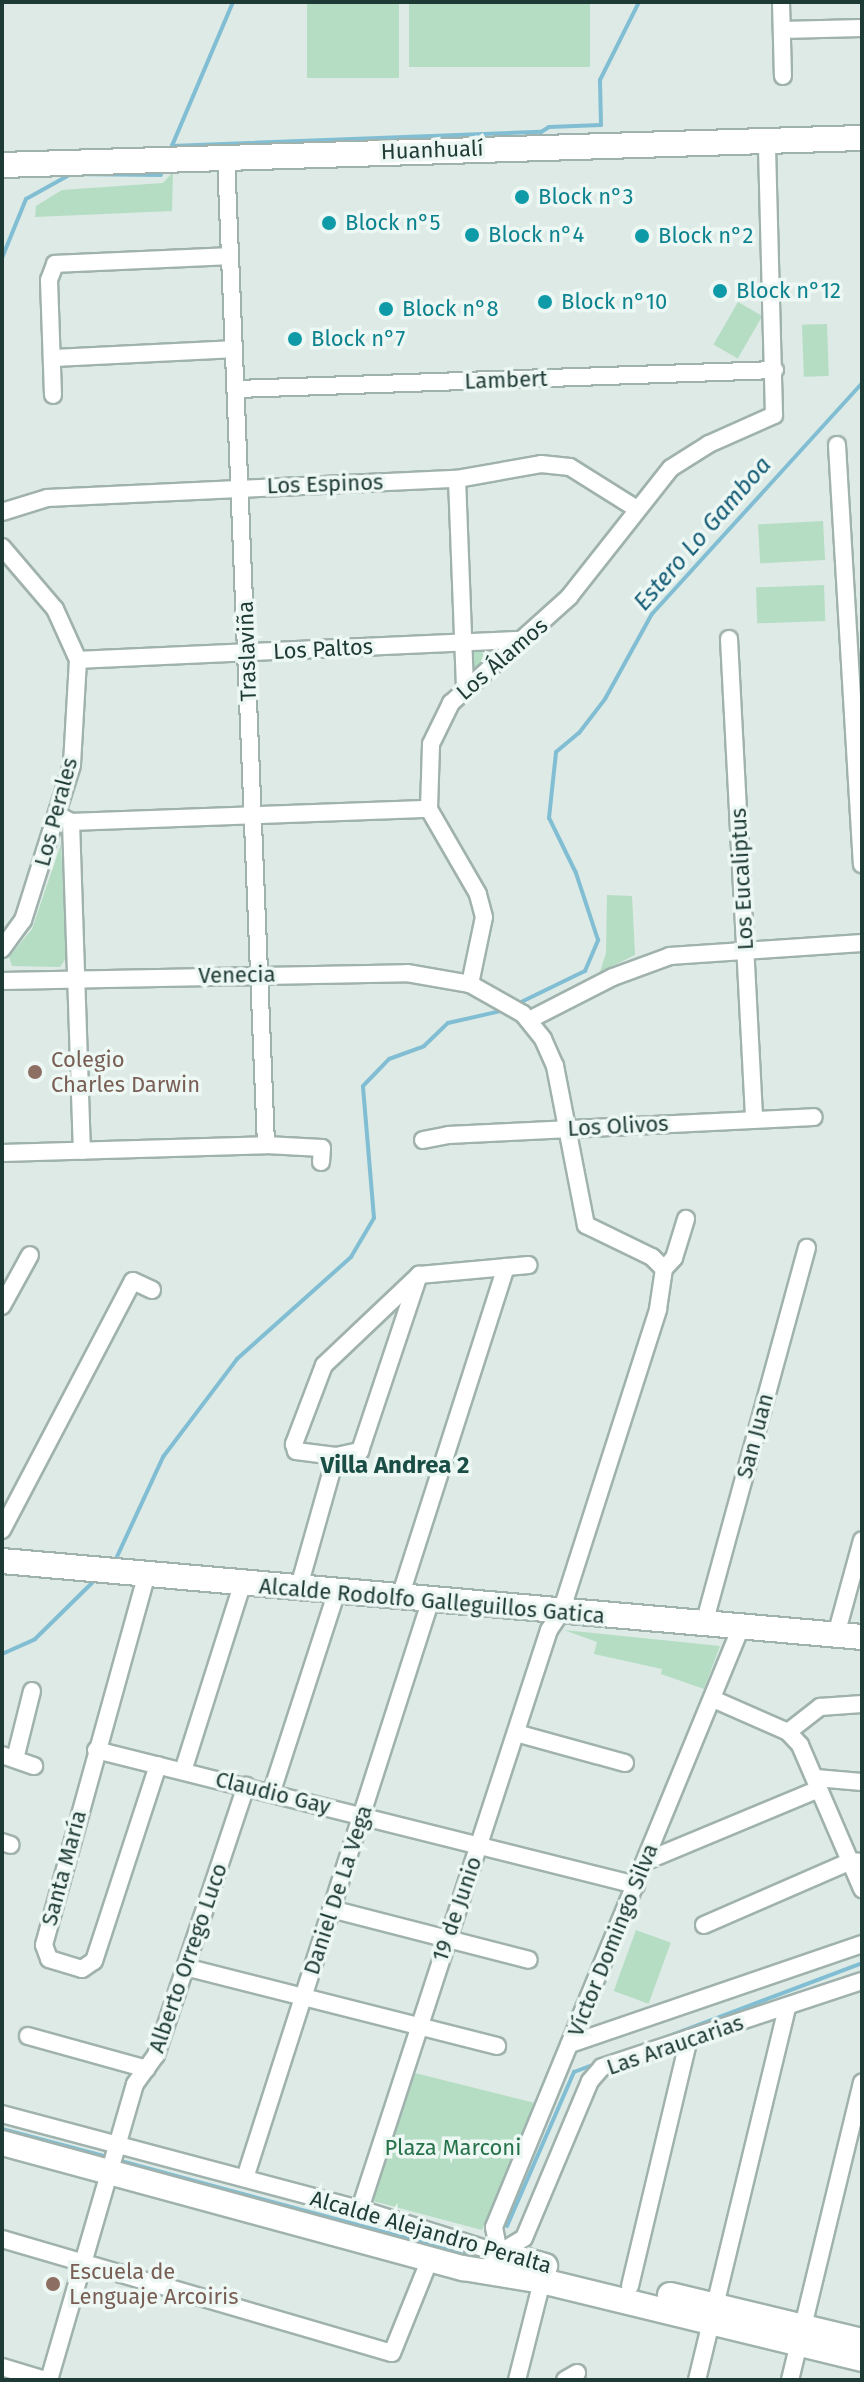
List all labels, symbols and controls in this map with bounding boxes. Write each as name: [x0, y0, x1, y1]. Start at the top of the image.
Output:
street label: Huanhualí: [380, 135, 484, 165]
place label: Block n°3: [538, 184, 634, 210]
marker: Block n°3: [513, 188, 531, 206]
place label: Block n°5: [345, 210, 441, 236]
marker: Block n°5: [320, 214, 338, 232]
place label: Block n°4: [488, 222, 584, 248]
place label: Block n°2: [658, 223, 753, 249]
marker: Block n°4: [463, 226, 481, 244]
marker: Block n°2: [633, 227, 651, 245]
place label: Block n°12: [736, 278, 841, 304]
marker: Block n°12: [711, 282, 729, 300]
place label: Block n°10: [561, 289, 667, 315]
marker: Block n°10: [536, 293, 554, 311]
place label: Block n°8: [402, 296, 499, 322]
marker: Block n°8: [377, 300, 395, 318]
place label: Block n°7: [311, 326, 405, 352]
marker: Block n°7: [286, 330, 304, 348]
street label: Lambert: [464, 365, 548, 395]
water label: Estero Lo Gamboa: [628, 451, 778, 617]
street label: Los Espinos: [266, 469, 384, 499]
street label: Traslaviña: [232, 600, 262, 702]
street label: Los Álamos: [451, 612, 553, 706]
street label: Los Paltos: [272, 633, 374, 665]
street label: Los Perales: [29, 755, 83, 869]
street label: Los Eucaliptus: [725, 807, 759, 951]
street label: Venecia: [198, 961, 276, 989]
place label: Colegio Charles Darwin: [51, 1046, 200, 1098]
marker: Colegio Charles Darwin: [26, 1063, 44, 1081]
street label: Los Olivos: [567, 1110, 669, 1142]
street label: San Juan: [731, 1391, 779, 1481]
district label: Villa Andrea 2: [321, 1452, 469, 1480]
street label: Alcalde Rodolfo Galleguillos Gatica: [258, 1573, 606, 1629]
street label: Claudio Gay: [213, 1766, 333, 1820]
street label: Daniel De La Vega: [298, 1802, 378, 1978]
street label: Santa María: [36, 1808, 92, 1928]
street label: Víctor Domingo Silva: [562, 1840, 664, 2040]
street label: 19 de Junio: [427, 1853, 487, 1965]
street label: Alberto Orrego Luco: [143, 1860, 233, 2056]
street label: Las Araucarias: [603, 2009, 747, 2081]
park label: Plaza Marconi: [385, 2135, 521, 2161]
street label: Alcalde Alejandro Peralta: [307, 2185, 555, 2279]
place label: Escuela de Lenguaje Arcoiris: [69, 2258, 239, 2310]
marker: Escuela de Lenguaje Arcoiris: [44, 2275, 62, 2293]

